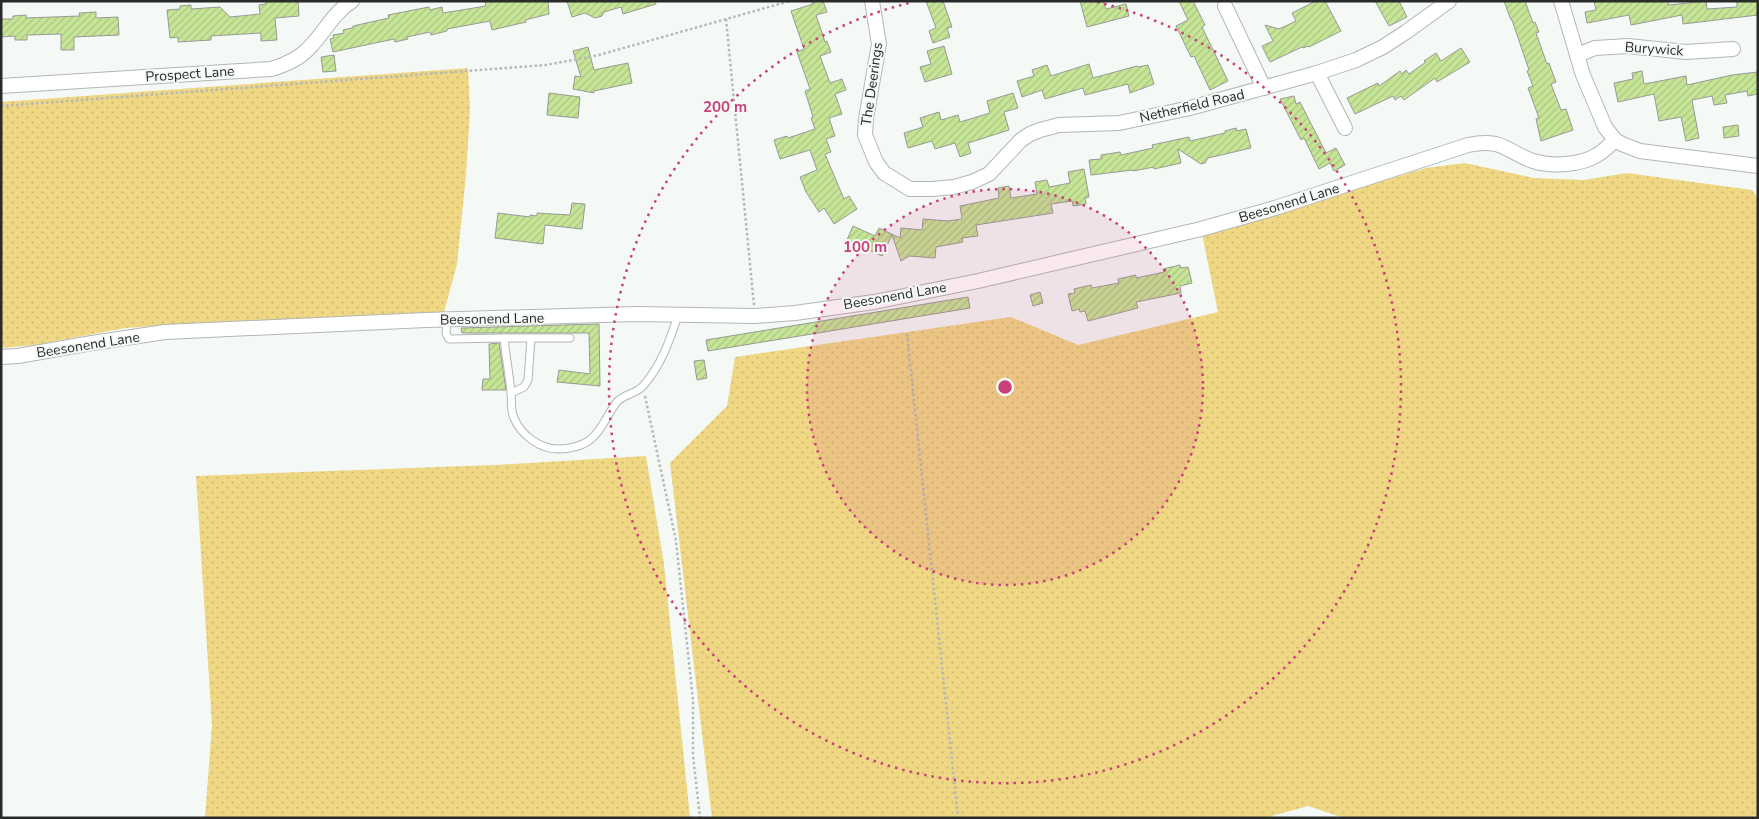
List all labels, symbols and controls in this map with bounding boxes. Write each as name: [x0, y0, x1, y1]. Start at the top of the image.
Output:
street label: Burywick: [1624, 37, 1685, 61]
street label: The Deerings: [857, 41, 887, 127]
street label: Prospect Lane: [145, 61, 235, 87]
street label: Netherfield Road: [1138, 85, 1246, 127]
text: 200 m: [703, 97, 747, 117]
street label: Beesonend Lane: [1236, 179, 1342, 227]
text: 100 m: [843, 237, 887, 257]
street label: Beesonend Lane: [842, 278, 948, 314]
street label: Beesonend Lane: [440, 309, 544, 329]
street label: Beesonend Lane: [35, 327, 141, 363]
centre of rings: [996, 378, 1014, 396]

